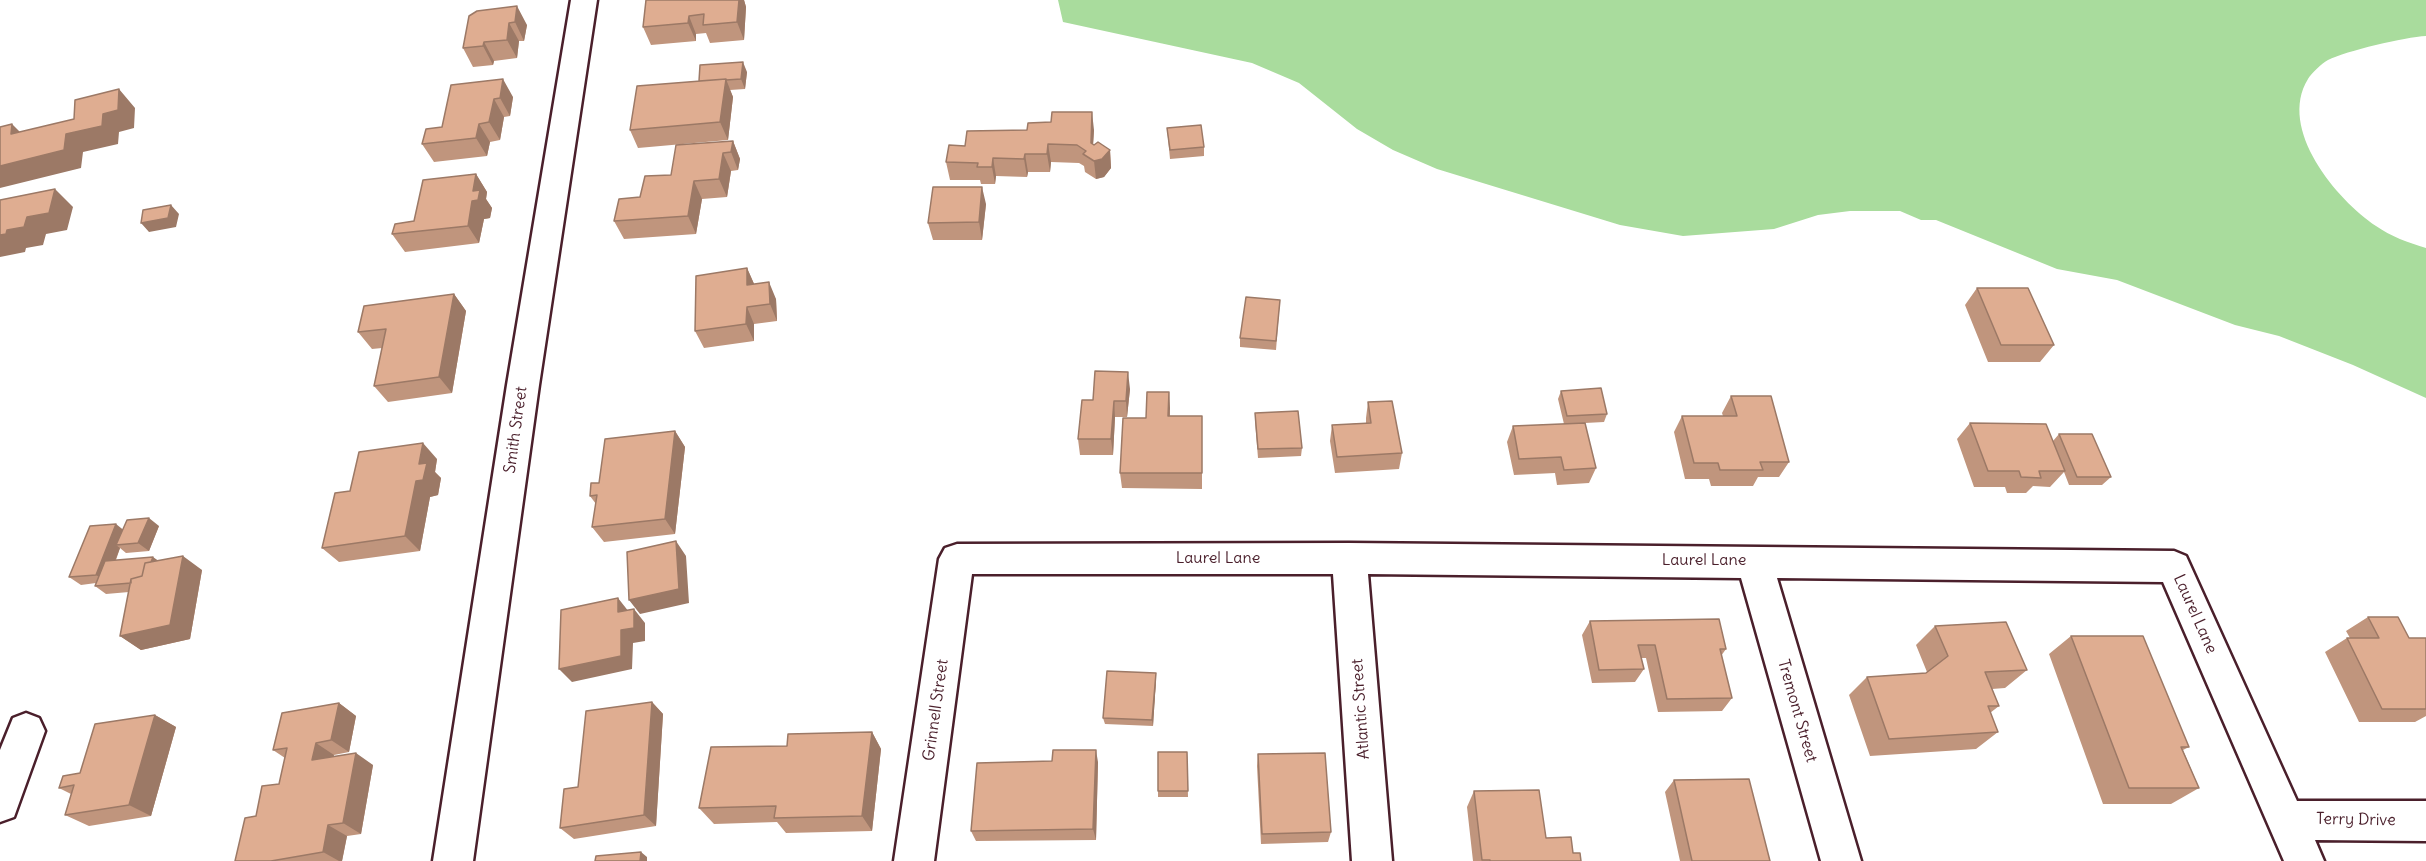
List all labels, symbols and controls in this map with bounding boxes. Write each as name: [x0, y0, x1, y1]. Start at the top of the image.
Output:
street label: Smith Street: [500, 385, 532, 475]
street label: Laurel Lane: [1176, 548, 1260, 568]
street label: Laurel Lane: [1662, 550, 1746, 570]
street label: Laurel Lane: [2169, 571, 2221, 657]
street label: Tremont Street: [1773, 657, 1821, 765]
street label: Grinnell Street: [919, 658, 953, 762]
street label: Atlantic Street: [1348, 658, 1374, 760]
street label: Terry Drive: [2316, 810, 2396, 830]

